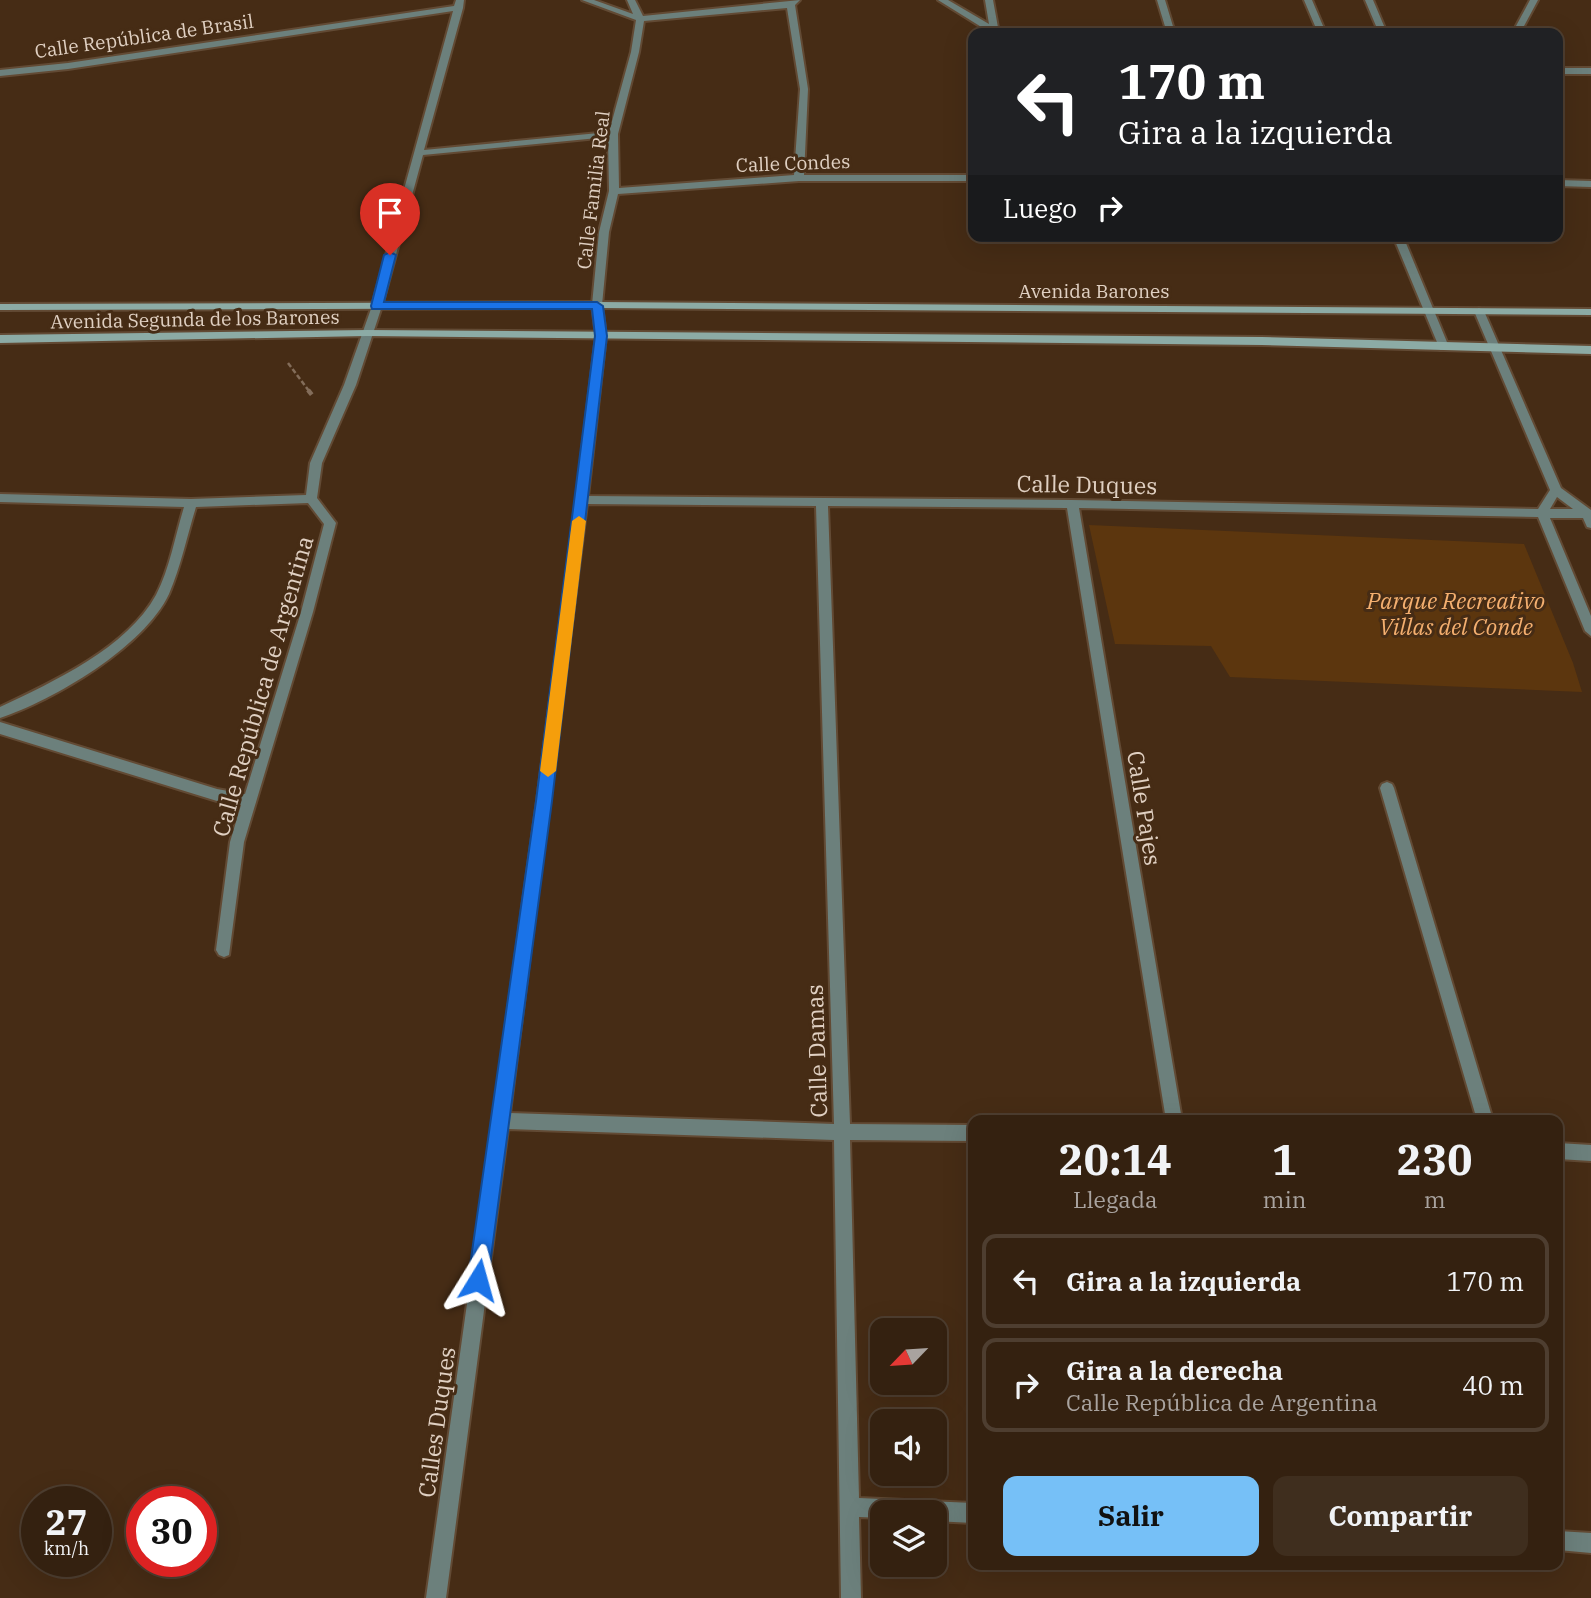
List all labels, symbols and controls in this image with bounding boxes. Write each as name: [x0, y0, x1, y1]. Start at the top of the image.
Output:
street label: Calle República de Brasil: [33, 9, 255, 63]
text: 170 m: [1118, 49, 1265, 112]
icon: left: [1003, 56, 1094, 147]
street label: Calle Familia Real: [571, 109, 615, 271]
text: Gira a la izquierda: [1118, 111, 1393, 153]
street label: Calle Condes: [735, 149, 851, 177]
pin: [360, 183, 420, 255]
icon: right: [1091, 189, 1129, 227]
text: Luego: [1003, 191, 1077, 225]
icon: arrive: [371, 194, 409, 232]
street label: Avenida Barones: [1019, 279, 1170, 303]
street label: Avenida Segunda de los Barones: [50, 304, 340, 334]
street label: Calle Duques: [1016, 468, 1158, 500]
street label: Calle República de Argentina: [205, 532, 319, 840]
park label: Parque Recreativo Villas del Conde: [1366, 585, 1545, 641]
street label: Calle Pajes: [1121, 748, 1169, 868]
street label: Calle Damas: [799, 984, 833, 1118]
text: 20:14: [1058, 1132, 1172, 1187]
text: 1: [1272, 1132, 1297, 1187]
text: 230: [1397, 1132, 1472, 1187]
text: Llegada: [1073, 1184, 1157, 1214]
text: min: [1263, 1184, 1306, 1214]
text: m: [1424, 1184, 1446, 1214]
position arrow: [441, 1243, 515, 1317]
icon: left: [1007, 1262, 1045, 1300]
text: Gira a la izquierda: [1066, 1264, 1301, 1298]
text: 170 m: [1446, 1264, 1524, 1298]
north arrow: [870, 1318, 947, 1395]
map controls: [870, 1318, 947, 1577]
street label: Calles Duques: [411, 1345, 461, 1499]
text: Gira a la derecha: [1066, 1353, 1283, 1387]
icon: right: [1007, 1366, 1045, 1404]
text: 40 m: [1462, 1368, 1524, 1402]
text: Calle República de Argentina: [1066, 1387, 1378, 1417]
button: sound: [870, 1409, 947, 1486]
button: Salir: [1003, 1476, 1259, 1556]
button: Compartir: [1273, 1476, 1528, 1556]
speed limit sign: 30: [126, 1486, 217, 1577]
text: 27: [45, 1499, 88, 1545]
button: layers: [870, 1500, 947, 1577]
text: km/h: [44, 1537, 89, 1560]

